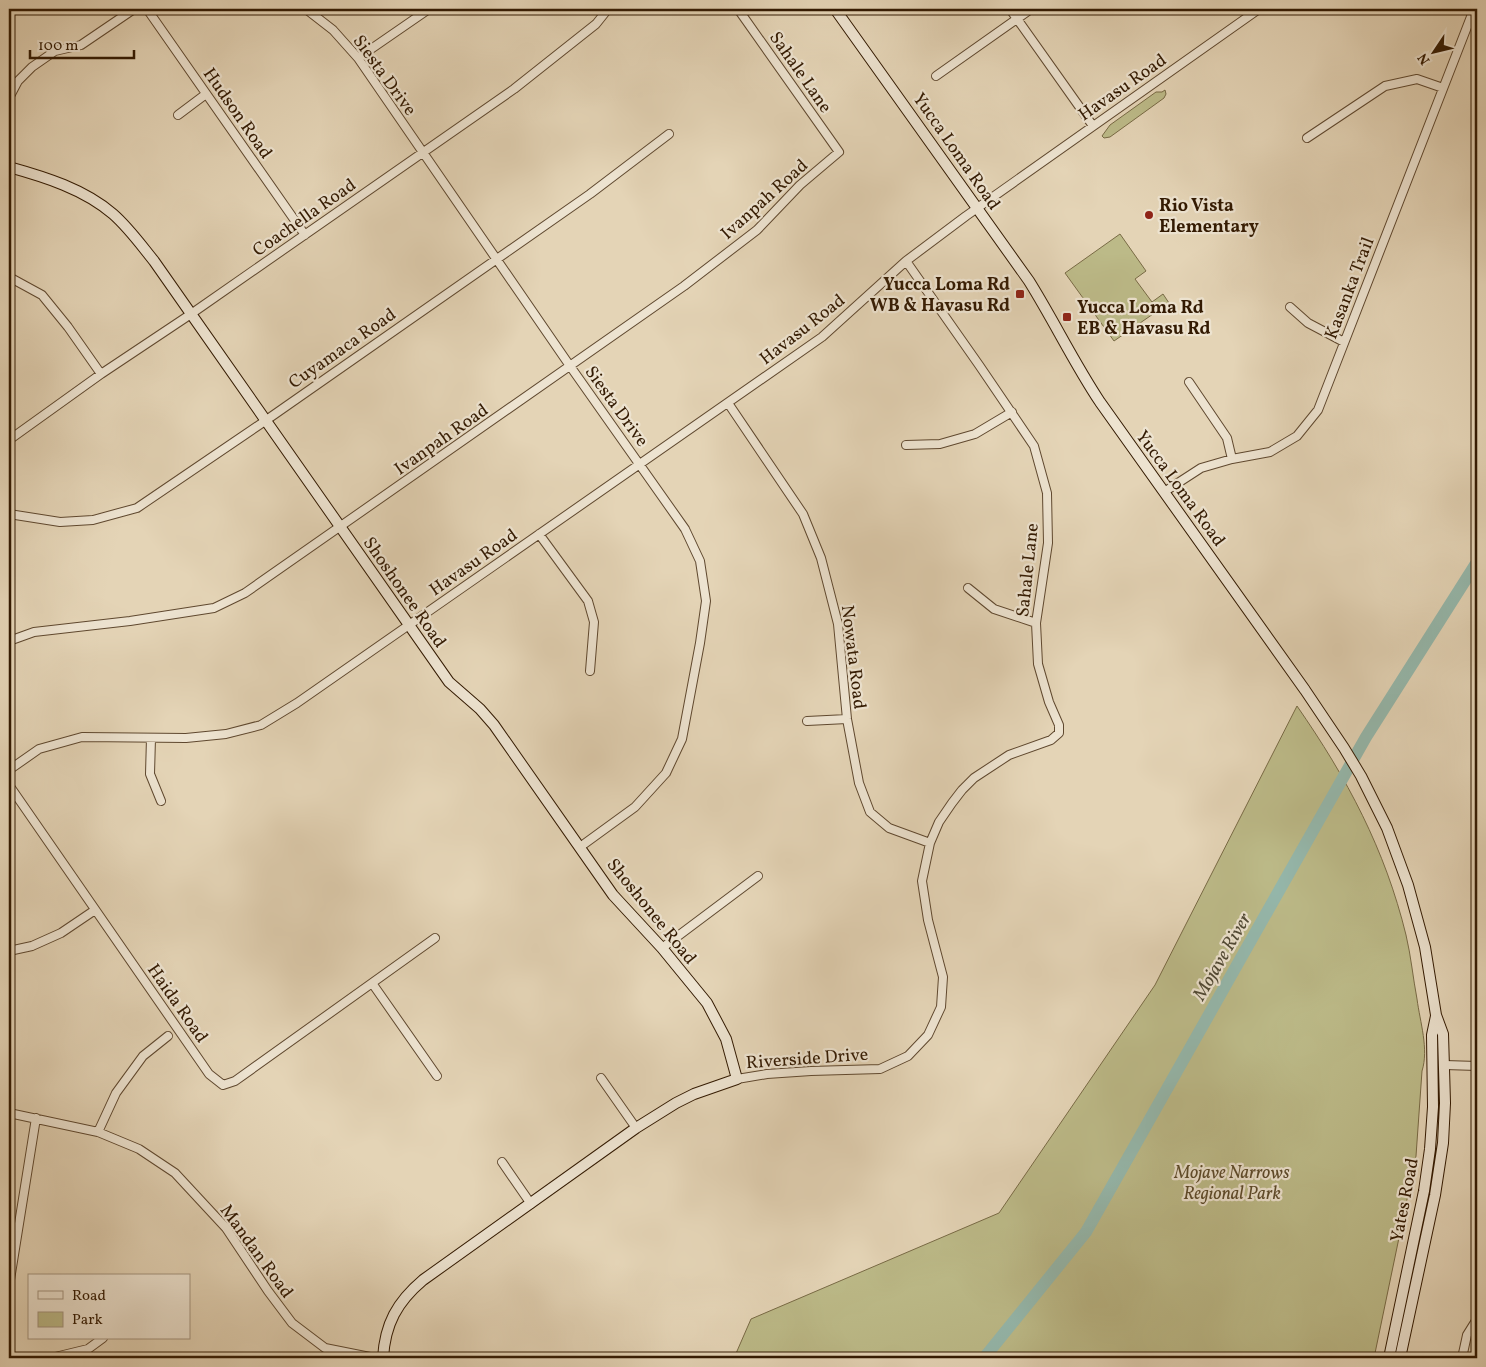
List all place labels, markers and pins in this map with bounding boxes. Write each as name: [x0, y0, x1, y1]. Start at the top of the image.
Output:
place label: Rio Vista Elementary: [1159, 194, 1259, 240]
marker: Rio Vista Elementary: [1143, 209, 1155, 221]
place label: Yucca Loma Rd WB & Havasu Rd: [870, 273, 1010, 319]
marker: Yucca Loma Rd WB & Havasu Rd: [1014, 288, 1026, 300]
place label: Yucca Loma Rd EB & Havasu Rd: [1077, 296, 1211, 342]
marker: Yucca Loma Rd EB & Havasu Rd: [1061, 311, 1073, 323]

